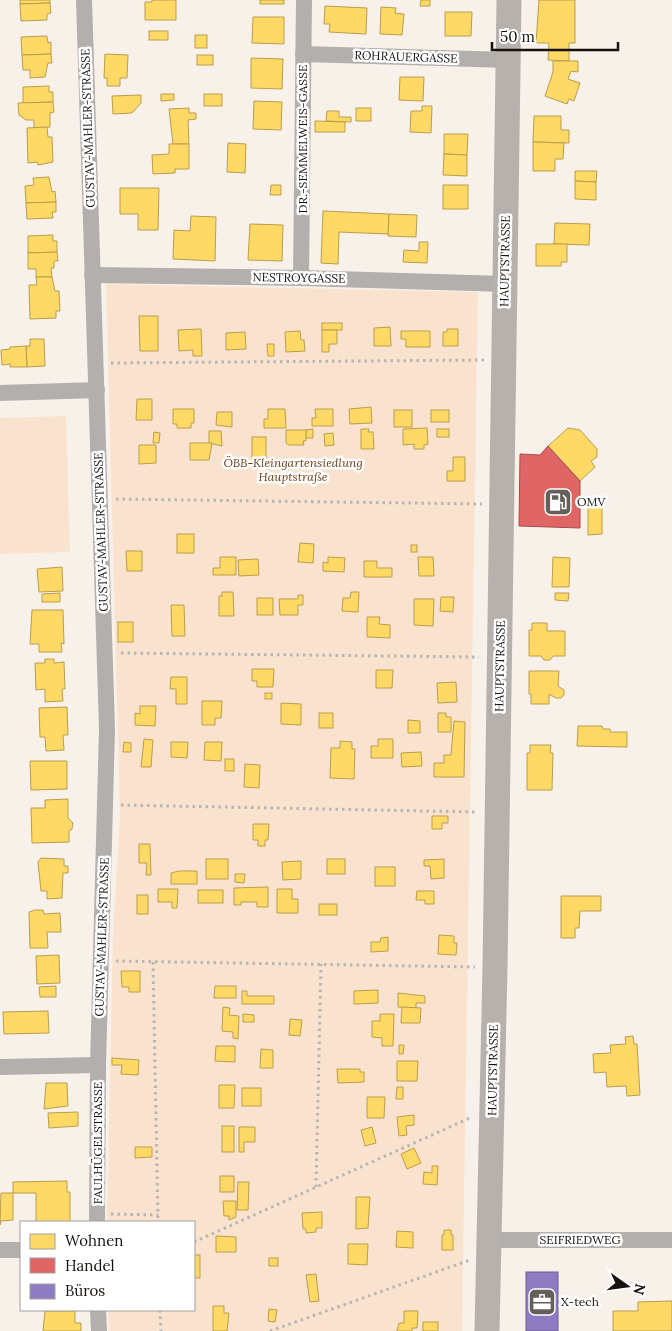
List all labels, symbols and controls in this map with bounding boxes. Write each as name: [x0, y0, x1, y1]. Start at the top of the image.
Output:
scale bar: [492, 20, 618, 52]
text: 50 m: [500, 27, 535, 46]
street label: ROHRAUERGASSE: [354, 47, 458, 66]
street label: GUSTAV-MAHLER-STRASSE: [77, 48, 98, 208]
street label: DR.-SEMMELWEIS-GASSE: [295, 65, 310, 213]
street label: HAUPTSTRASSE: [496, 215, 513, 307]
street label: NESTROYGASSE: [252, 269, 346, 286]
street label: GUSTAV-MAHLER-STRASSE: [90, 452, 111, 612]
park label: ÖBB-Kleingartensiedlung Hauptstraße: [223, 455, 363, 484]
fuel station icon: OMV: [543, 487, 573, 517]
place label: OMV: [577, 494, 606, 509]
street label: HAUPTSTRASSE: [491, 620, 508, 712]
street label: GUSTAV-MAHLER-STRASSE: [91, 857, 112, 1017]
street label: HAUPTSTRASSE: [484, 1024, 501, 1116]
street label: FAULHÜGELSTRASSE: [90, 1082, 105, 1204]
legend: [20, 1221, 195, 1311]
text: Wohnen: [65, 1231, 123, 1250]
street label: SEIFRIEDWEG: [539, 1232, 621, 1247]
text: Handel: [65, 1256, 115, 1275]
north arrow: [602, 1261, 652, 1311]
text: Büros: [65, 1281, 105, 1300]
text: N: [630, 1282, 650, 1297]
office icon: X-tech: [527, 1287, 557, 1317]
place label: X-tech: [561, 1294, 599, 1309]

